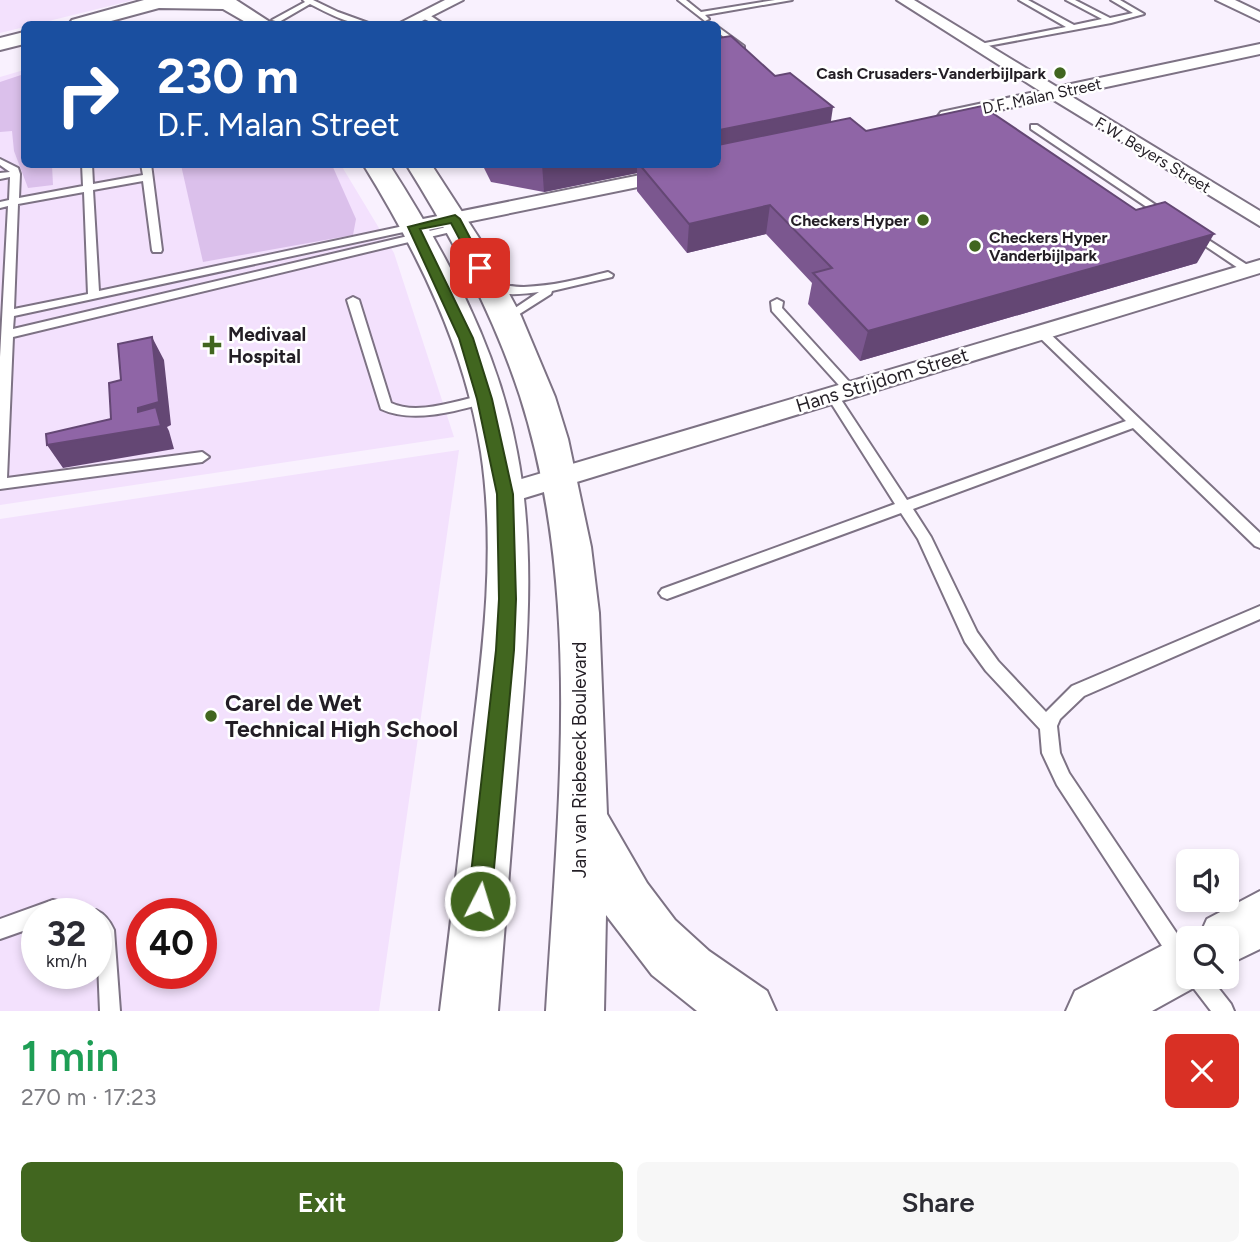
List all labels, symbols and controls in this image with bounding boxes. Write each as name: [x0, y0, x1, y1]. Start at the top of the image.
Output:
text: 230 m: [157, 46, 299, 105]
icon: right: [42, 49, 133, 140]
place label: Cash Crusaders-Vanderbijlpark: [816, 64, 1046, 83]
marker: Cash Crusaders-Vanderbijlpark: [1052, 65, 1068, 81]
street label: D.F. Malan Street: [981, 74, 1103, 118]
text: D.F. Malan Street: [157, 106, 400, 144]
street label: F.W. Beyers Street: [1092, 113, 1214, 197]
place label: Checkers Hyper: [791, 211, 909, 230]
marker: Checkers Hyper: [915, 212, 931, 228]
place label: Checkers Hyper Vanderbijlpark: [989, 228, 1107, 265]
pin: [450, 238, 510, 298]
marker: Checkers Hyper Vanderbijlpark: [967, 238, 983, 254]
icon: arrive: [461, 249, 499, 287]
place label: Medivaal Hospital: [228, 323, 306, 368]
marker: Medivaal Hospital: [202, 335, 222, 355]
street label: Hans Strijdom Street: [793, 343, 971, 417]
street label: Jan van Riebeeck Boulevard: [568, 642, 591, 878]
place label: Carel de Wet Technical High School: [225, 689, 458, 743]
marker: Carel de Wet Technical High School: [203, 708, 219, 724]
map controls: [1176, 849, 1239, 989]
button: sound: [1176, 849, 1239, 912]
position arrow: [443, 864, 517, 938]
speed limit sign: 40: [126, 898, 217, 989]
text: 32: [47, 913, 86, 955]
button: search: [1176, 926, 1239, 989]
text: km/h: [46, 950, 87, 972]
text: 1 min: [21, 1031, 119, 1082]
button: close: [1165, 1034, 1239, 1108]
text: 270 m · 17:23: [21, 1083, 156, 1111]
button: Exit: [21, 1162, 623, 1242]
button: Share: [637, 1162, 1239, 1242]

